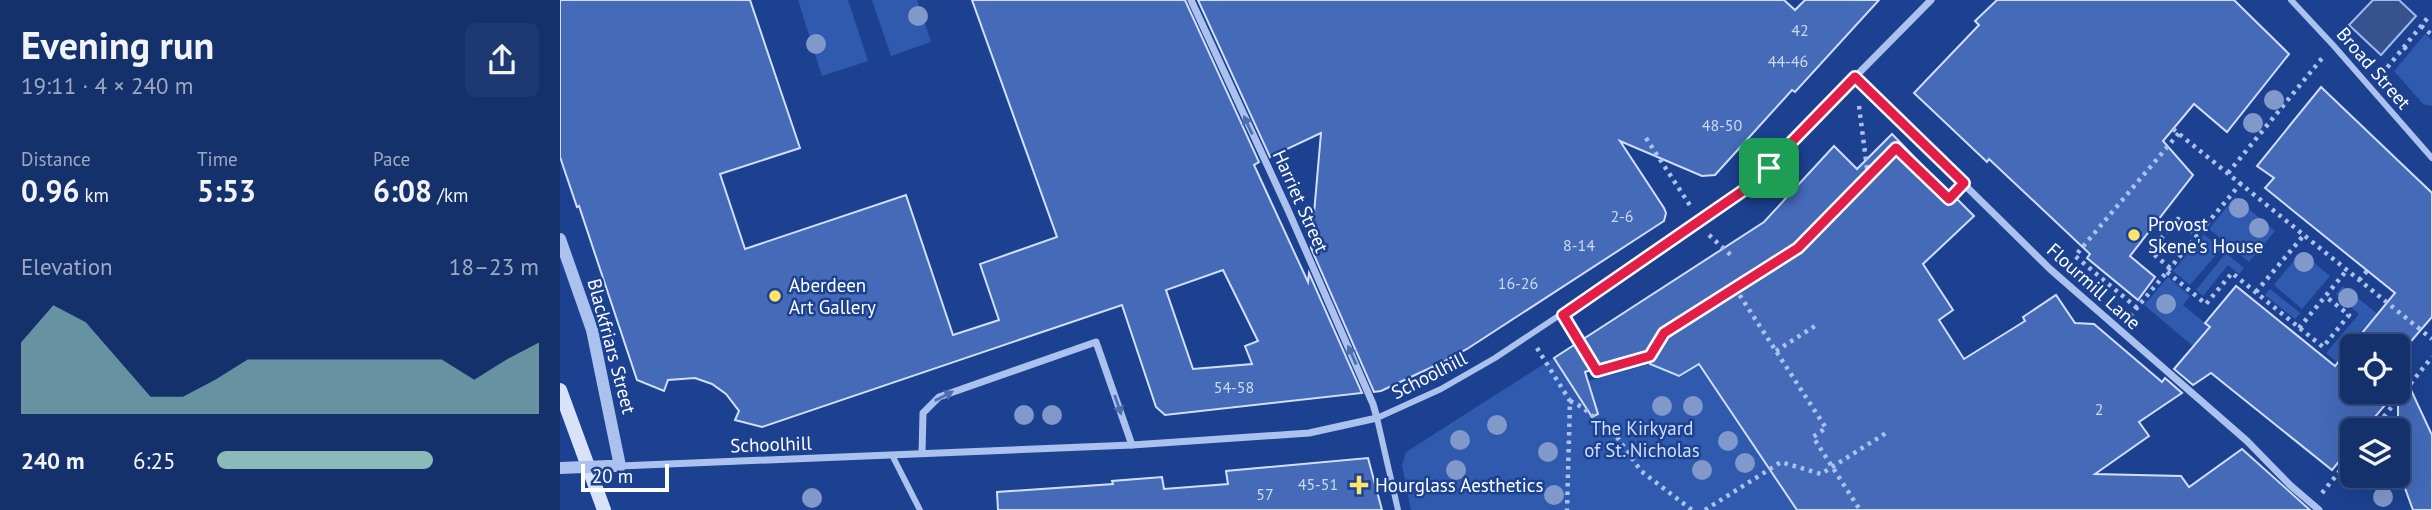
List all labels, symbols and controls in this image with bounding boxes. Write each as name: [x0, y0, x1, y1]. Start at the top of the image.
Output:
text: Evening run: [21, 20, 214, 69]
house number: 42: [1791, 20, 1809, 40]
street label: Broad Street: [2332, 22, 2417, 114]
button: share: [465, 23, 539, 97]
house number: 44-46: [1768, 51, 1808, 71]
text: 19:11 · 4 × 240 m: [21, 71, 193, 100]
one-way arrow: [1243, 115, 1254, 135]
house number: 48-50: [1702, 115, 1743, 135]
pin: [1739, 138, 1799, 198]
street label: Harriet Street: [1268, 146, 1335, 257]
text: Distance: [21, 147, 91, 171]
text: Time: [197, 147, 238, 171]
text: Pace: [373, 147, 410, 171]
icon: arrive: [1750, 149, 1788, 187]
text: 0.96: [21, 171, 79, 210]
text: 5:53: [197, 171, 256, 210]
text: 6:08: [373, 171, 432, 210]
text: km: [79, 183, 109, 207]
text: /km: [432, 183, 468, 207]
house number: 2-6: [1610, 206, 1634, 226]
place label: Provost Skene's House: [2148, 212, 2263, 258]
marker: Provost Skene's House: [2126, 227, 2142, 243]
house number: 8-14: [1563, 235, 1595, 255]
street label: Flourmill Lane: [2042, 238, 2146, 334]
text: Elevation: [21, 252, 113, 281]
text: 18–23 m: [449, 252, 539, 281]
place label: Aberdeen Art Gallery: [789, 273, 876, 319]
house number: 16-26: [1498, 273, 1538, 293]
street label: Blackfriars Street: [582, 276, 642, 417]
marker: Aberdeen Art Gallery: [767, 288, 783, 304]
map controls: [2340, 334, 2410, 488]
button: locate: [2340, 334, 2410, 404]
one-way arrow: [1346, 344, 1357, 365]
street label: Schoolhill: [1387, 346, 1471, 404]
house number: 54-58: [1214, 377, 1254, 397]
one-way arrow: [934, 390, 954, 401]
one-way arrow: [1113, 394, 1124, 415]
house number: 2: [2095, 399, 2103, 419]
park label: The Kirkyard of St. Nicholas: [1584, 416, 1700, 462]
button: layers: [2340, 418, 2410, 488]
street label: Schoolhill: [730, 431, 813, 457]
text: 240 m: [21, 446, 84, 475]
text: 6:25: [133, 446, 176, 475]
scale bar: [581, 461, 668, 493]
text: 20 m: [592, 464, 633, 488]
place label: Hourglass Aesthetics: [1375, 473, 1543, 497]
house number: 45-51: [1298, 474, 1338, 494]
marker: Hourglass Aesthetics: [1349, 475, 1369, 495]
house number: 57: [1256, 484, 1274, 504]

